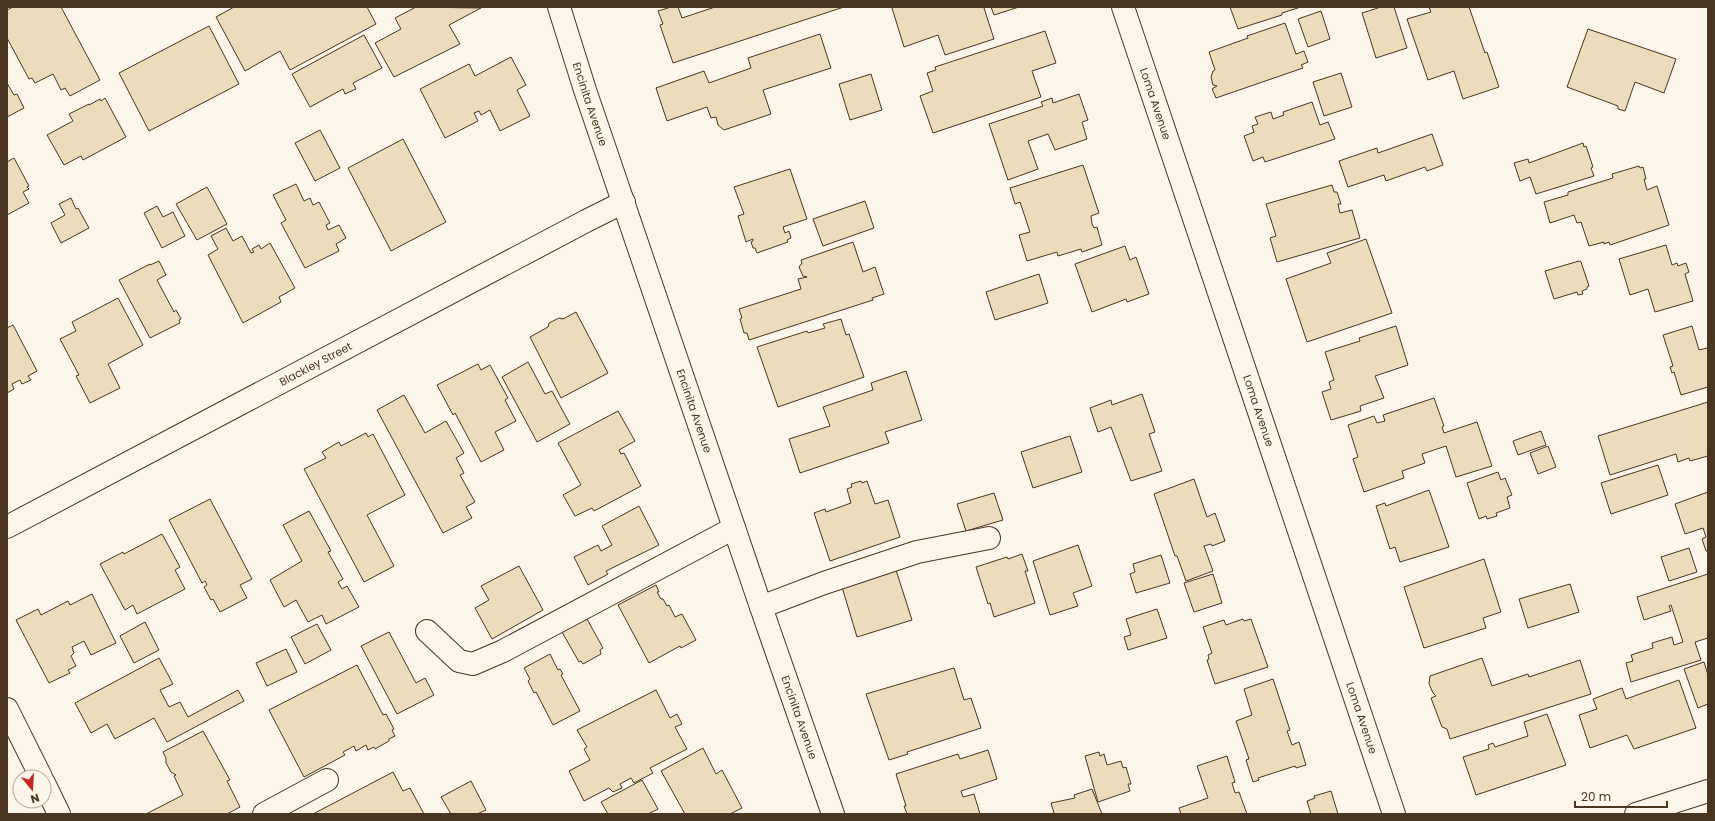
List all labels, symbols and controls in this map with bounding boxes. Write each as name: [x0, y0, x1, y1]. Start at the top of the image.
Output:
street label: Encinita Avenue: [569, 60, 612, 148]
street label: Loma Avenue: [1136, 66, 1175, 142]
street label: Blackley Street: [276, 338, 355, 390]
street label: Encinita Avenue: [673, 367, 716, 455]
street label: Loma Avenue: [1239, 373, 1278, 449]
street label: Encinita Avenue: [777, 673, 821, 762]
street label: Loma Avenue: [1342, 680, 1381, 756]
north arrow: [12, 769, 52, 809]
scale bar: [1575, 783, 1667, 809]
text: 20 m: [1581, 788, 1611, 805]
text: N: [29, 790, 42, 807]

